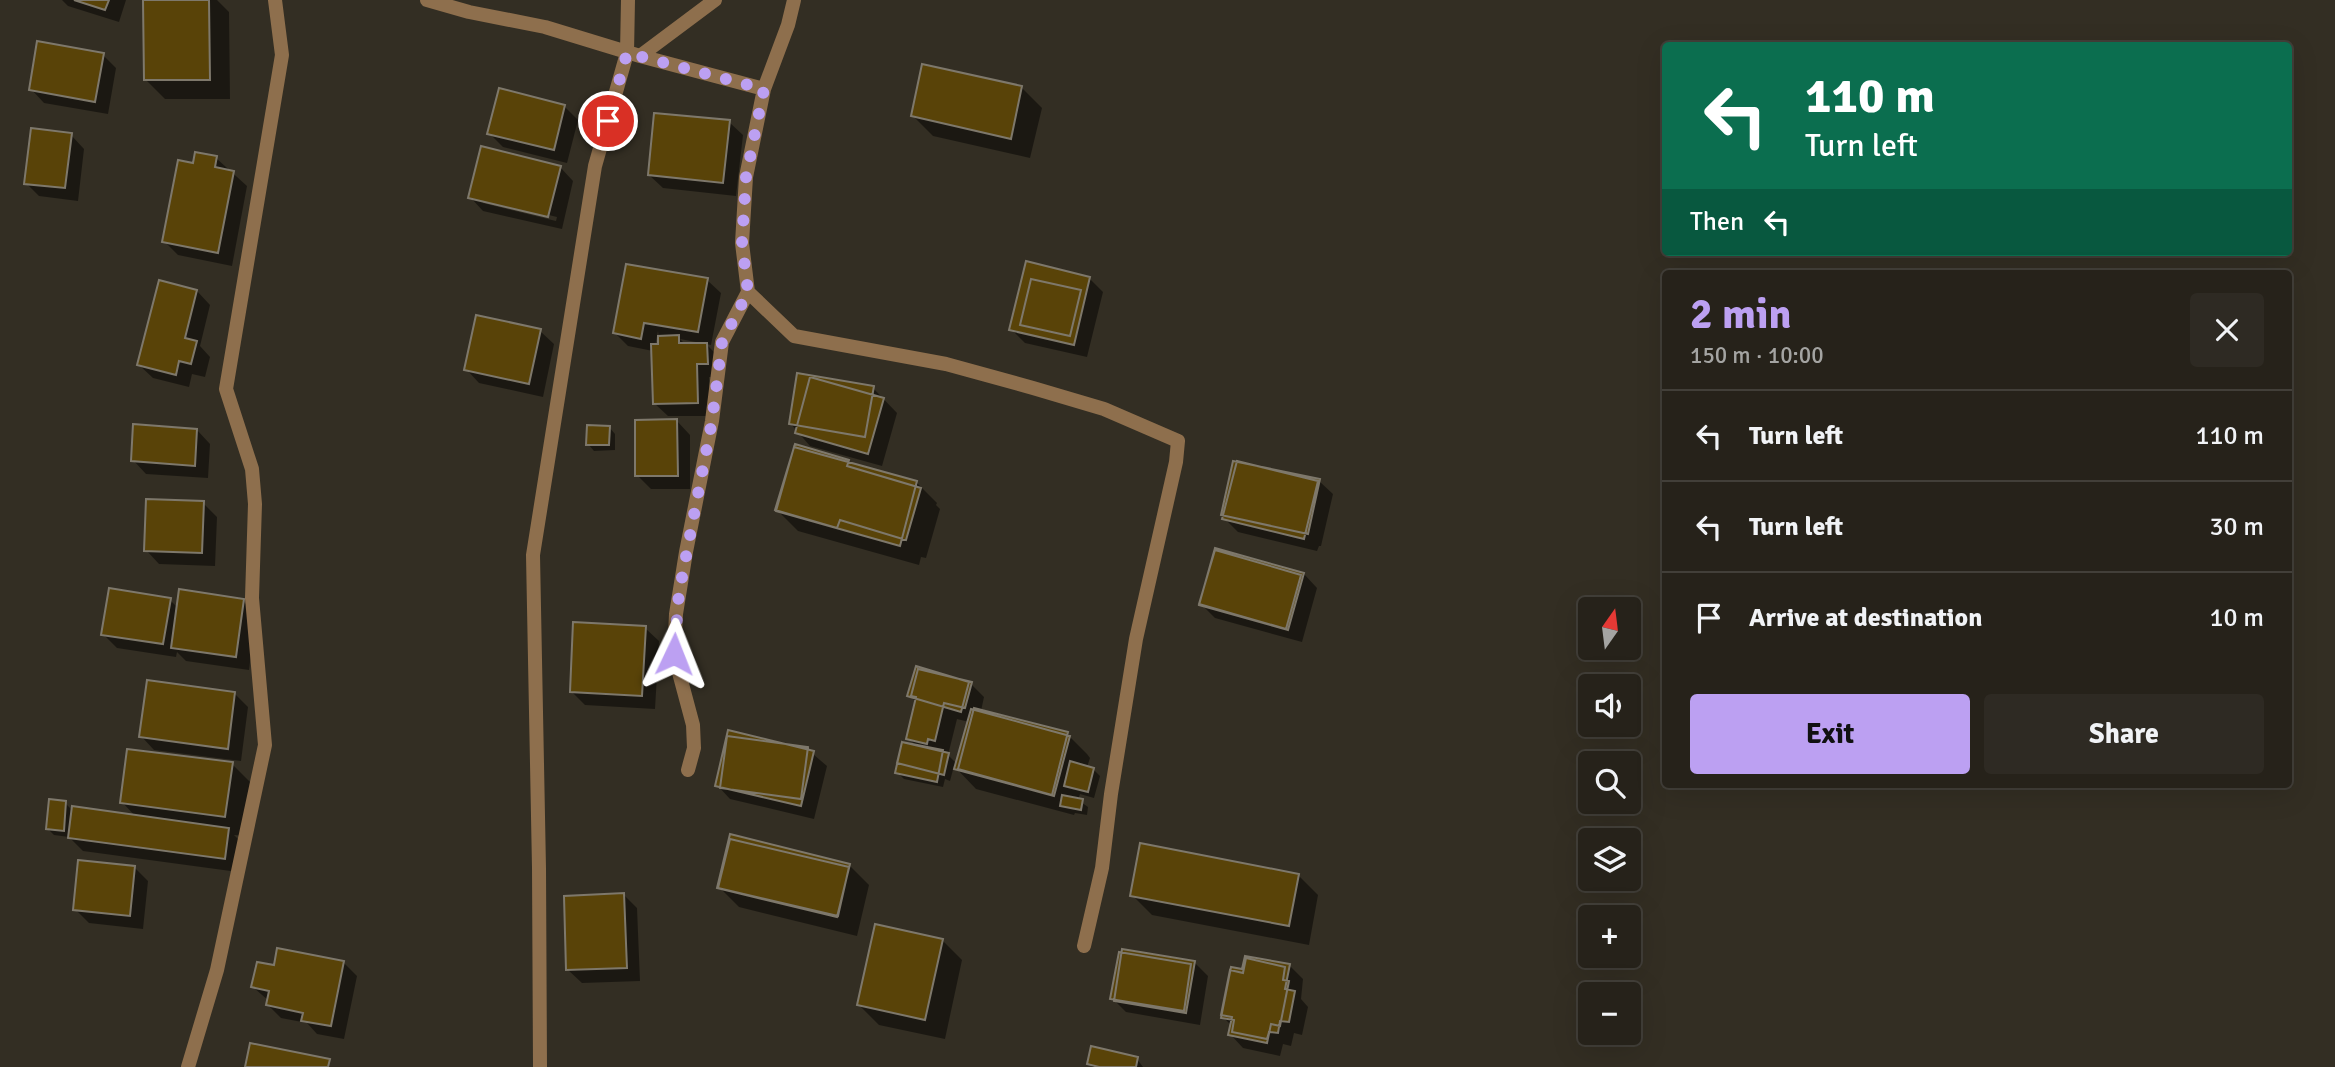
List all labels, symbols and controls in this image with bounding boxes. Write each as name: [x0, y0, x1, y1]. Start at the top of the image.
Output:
text: 110 m: [1805, 66, 1935, 126]
icon: left: [1690, 70, 1781, 161]
pin: [578, 91, 638, 151]
icon: arrive: [589, 102, 627, 140]
text: Turn left: [1805, 126, 1918, 165]
icon: left: [1758, 203, 1796, 241]
text: Then: [1690, 206, 1744, 238]
text: 2 min: [1690, 289, 1791, 340]
button: close: [2190, 293, 2264, 367]
text: 150 m · 10:00: [1690, 341, 1824, 370]
icon: left: [1690, 417, 1728, 455]
text: Turn left: [1749, 420, 1843, 452]
text: 110 m: [2195, 420, 2264, 452]
icon: left: [1690, 508, 1728, 546]
text: Turn left: [1749, 511, 1843, 543]
text: 30 m: [2209, 511, 2264, 543]
north arrow: [1578, 597, 1642, 660]
map controls: [1578, 597, 1641, 1045]
icon: arrive: [1690, 599, 1728, 637]
text: Arrive at destination: [1749, 602, 1982, 634]
text: 10 m: [2209, 602, 2264, 634]
position arrow: [637, 617, 711, 691]
button: sound: [1578, 674, 1641, 737]
button: Exit: [1690, 694, 1970, 774]
button: Share: [1984, 694, 2264, 774]
button: search: [1578, 751, 1641, 814]
button: layers: [1578, 828, 1641, 891]
button: +: [1578, 905, 1641, 968]
button: −: [1578, 982, 1641, 1045]

